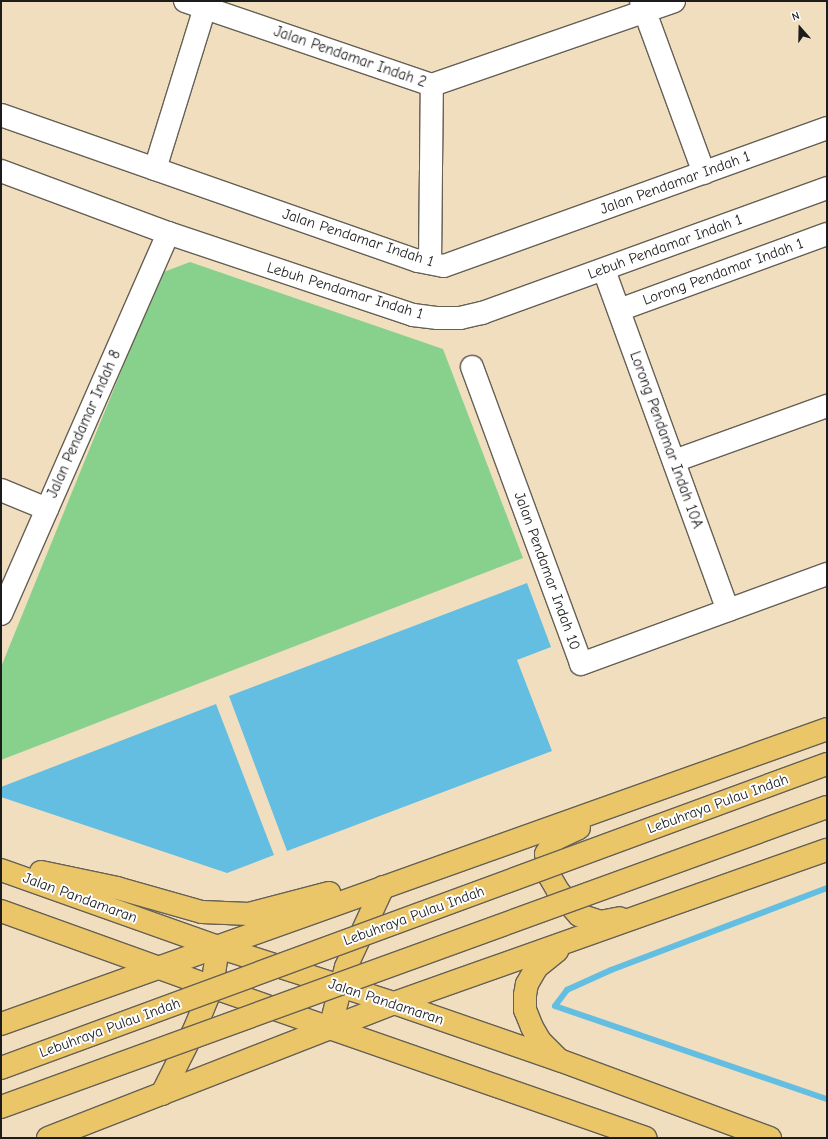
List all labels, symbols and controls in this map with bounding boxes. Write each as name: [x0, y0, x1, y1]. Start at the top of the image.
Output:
north arrow: [780, 8, 820, 48]
text: N: [790, 9, 801, 24]
street label: Jalan Pendamar Indah 2: [271, 22, 429, 92]
street label: Jalan Pendamar Indah 1: [598, 147, 752, 219]
street label: Jalan Pendamar Indah 1: [280, 205, 436, 271]
street label: Lebuh Pendamar Indah 1: [585, 211, 745, 283]
street label: Lorong Pendamar Indah 1: [640, 235, 806, 309]
street label: Lebuh Pendamar Indah 1: [265, 259, 425, 323]
street label: Jalan Pendamar Indah 8: [43, 347, 125, 501]
street label: Lorong Pendamar Indah 10A: [626, 349, 706, 531]
street label: Jalan Pendamar Indah 10: [510, 489, 584, 653]
street label: Lebuhraya Pulau Indah: [645, 770, 791, 838]
street label: Jalan Pandamaran: [20, 869, 140, 927]
street label: Lebuhraya Pulau Indah: [341, 882, 487, 950]
street label: Jalan Pandamaran: [326, 975, 446, 1029]
street label: Lebuhraya Pulau Indah: [37, 994, 183, 1062]

